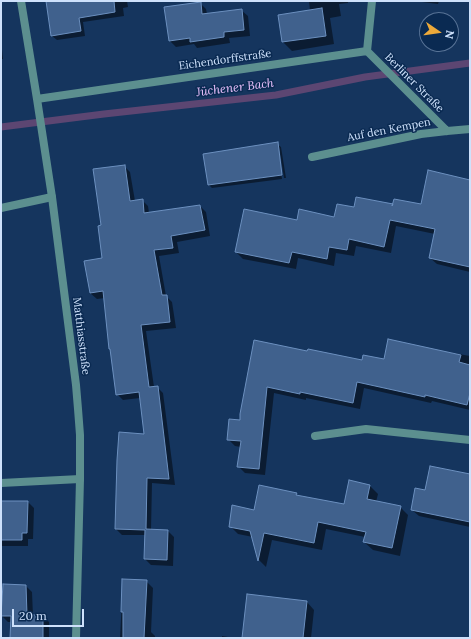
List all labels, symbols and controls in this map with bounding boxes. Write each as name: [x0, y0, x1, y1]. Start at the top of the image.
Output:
north arrow: [419, 12, 459, 52]
text: N: [442, 29, 457, 40]
street label: Eichendorffstraße: [178, 47, 272, 73]
street label: Berliner Straße: [382, 51, 446, 115]
water label: Jüchener Bach: [195, 76, 275, 100]
street label: Auf den Kempen: [346, 115, 432, 145]
street label: Matthiasstraße: [70, 297, 92, 375]
scale bar: [14, 601, 86, 627]
text: 20 m: [19, 608, 47, 623]

